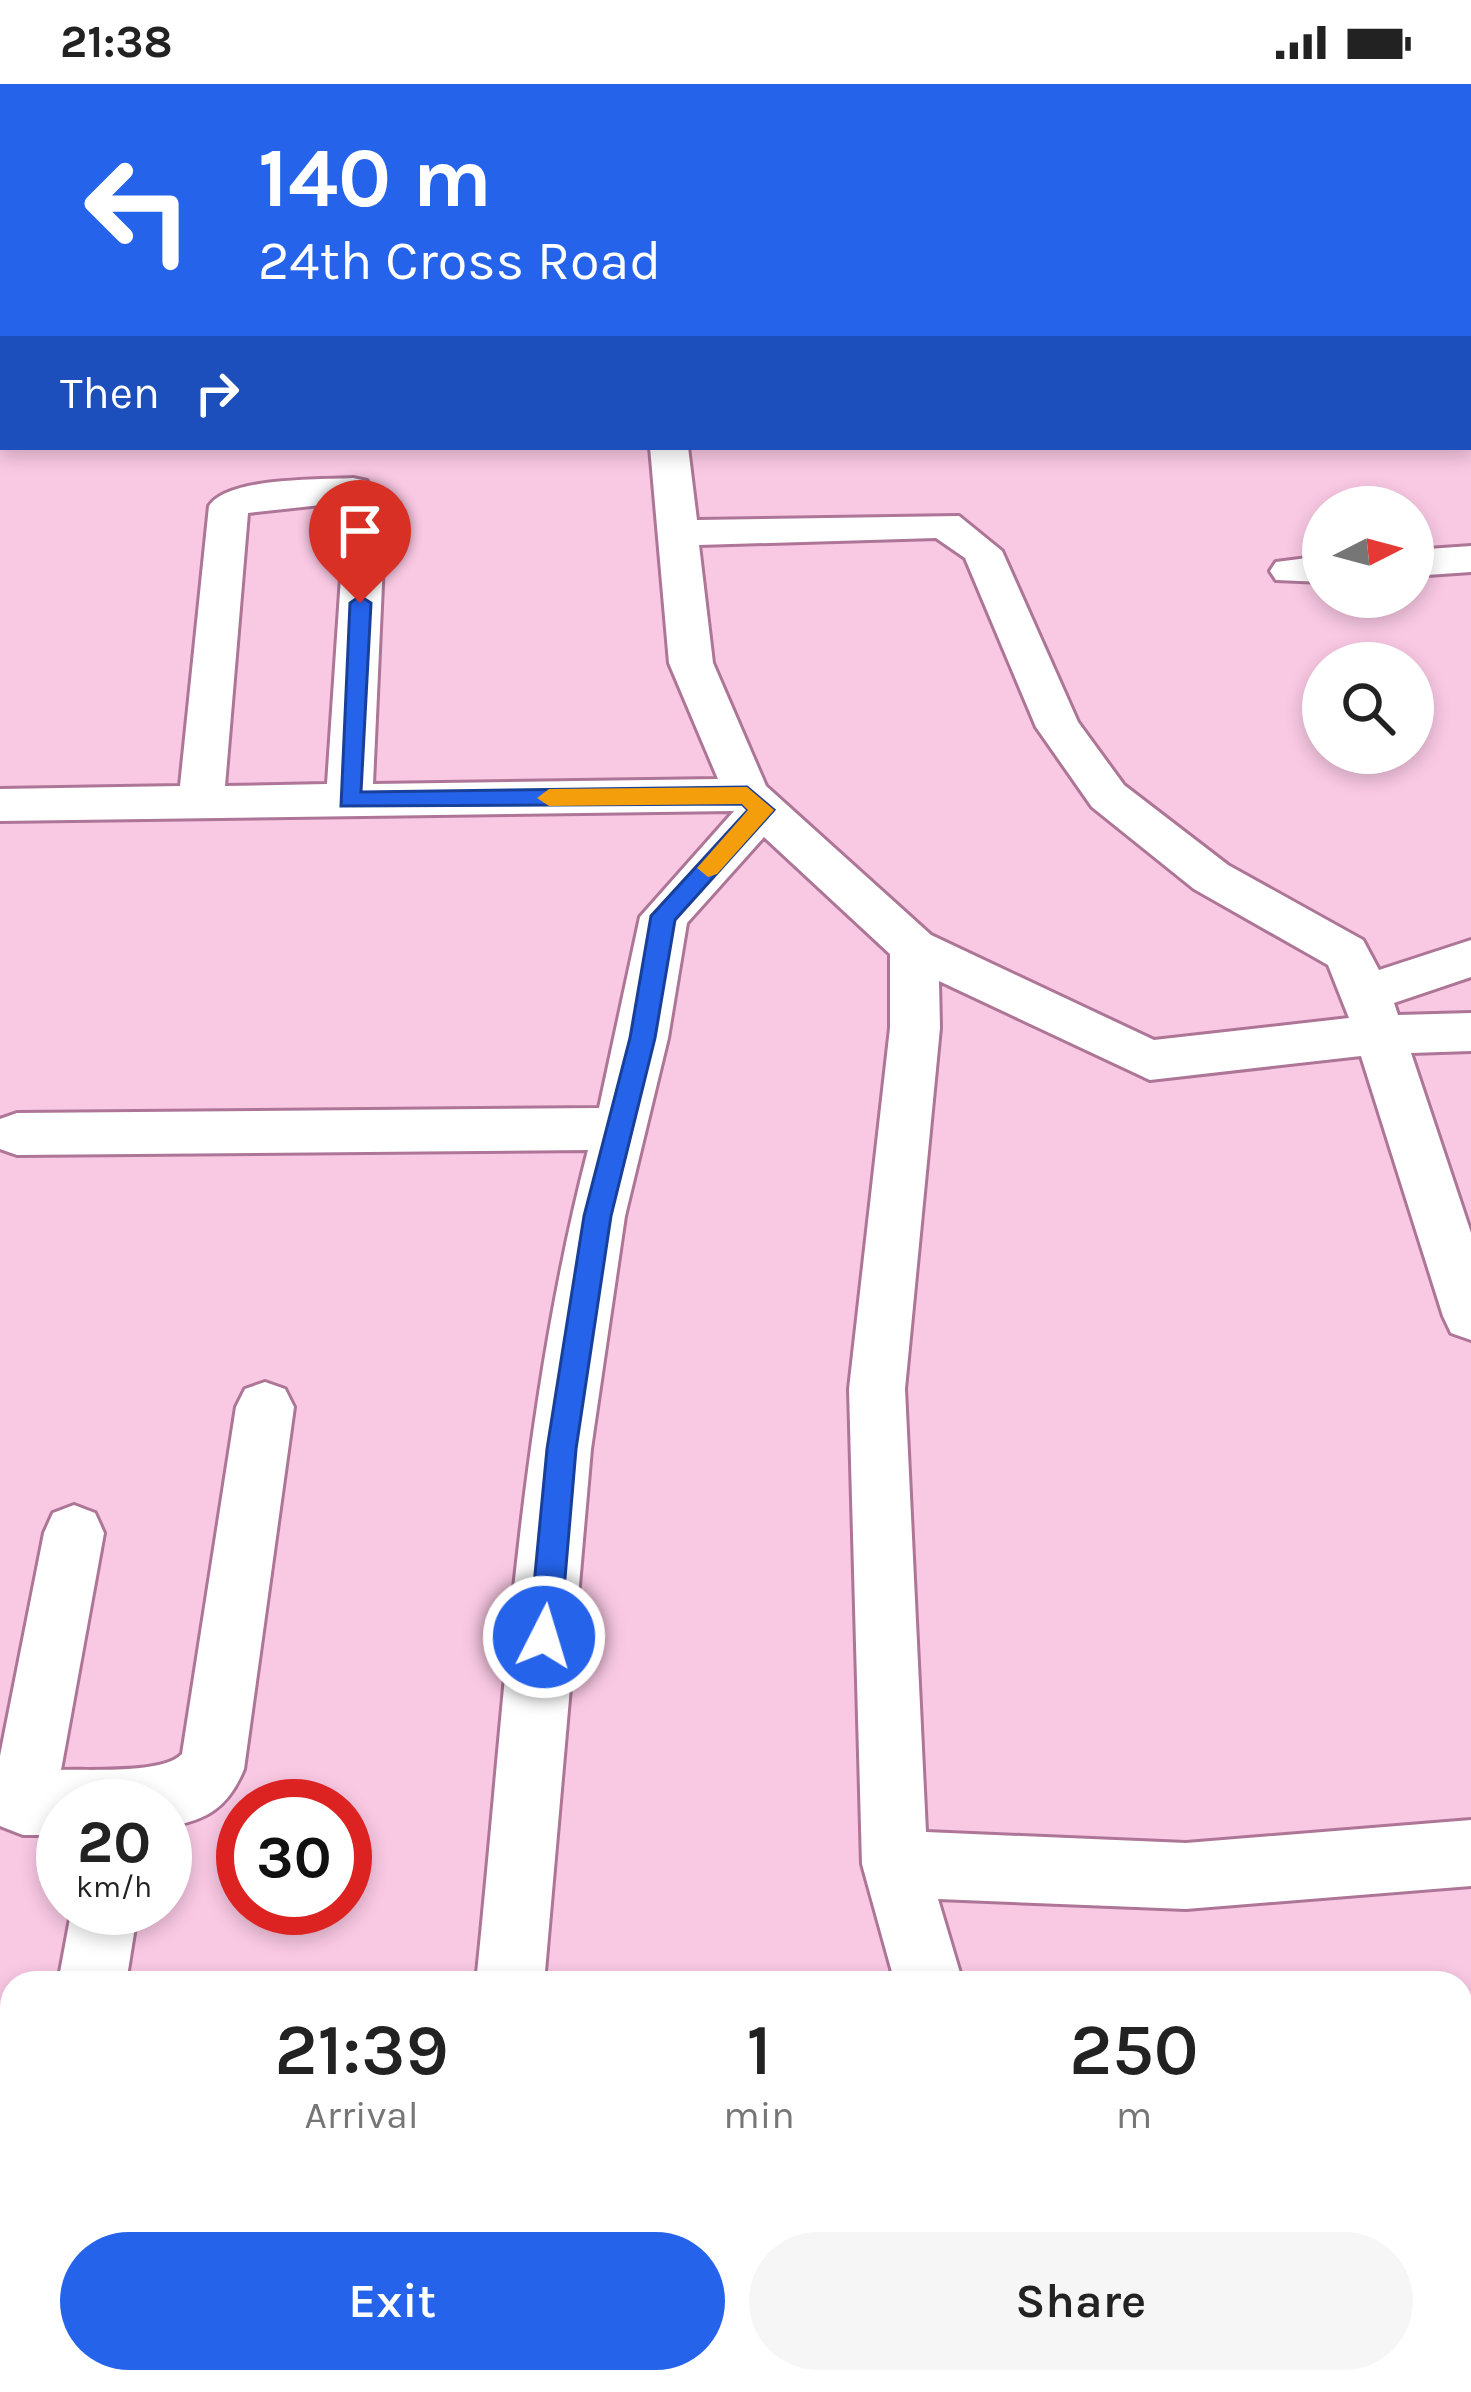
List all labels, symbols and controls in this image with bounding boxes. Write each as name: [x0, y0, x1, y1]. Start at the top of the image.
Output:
text: 21:38: [60, 16, 172, 68]
text: 140 m: [258, 129, 492, 227]
icon: left: [60, 132, 216, 288]
text: 24th Cross Road: [258, 229, 661, 293]
icon: right: [184, 360, 250, 426]
text: Then: [60, 367, 160, 419]
pin: [309, 480, 411, 603]
north arrow: [1302, 486, 1434, 618]
map controls: [1302, 486, 1434, 774]
icon: arrive: [327, 498, 393, 564]
button: search: [1302, 642, 1434, 774]
position arrow: [481, 1574, 607, 1700]
speed limit sign: 30: [216, 1779, 372, 1935]
text: 20: [77, 1807, 151, 1877]
text: km/h: [76, 1869, 152, 1905]
text: 21:39: [274, 2008, 449, 2092]
text: 1: [746, 2008, 772, 2092]
text: 250: [1069, 2008, 1199, 2092]
text: Arrival: [304, 2092, 419, 2138]
text: min: [723, 2092, 795, 2138]
text: m: [1116, 2092, 1152, 2138]
button: Exit: [60, 2232, 725, 2370]
button: Share: [749, 2232, 1413, 2370]

